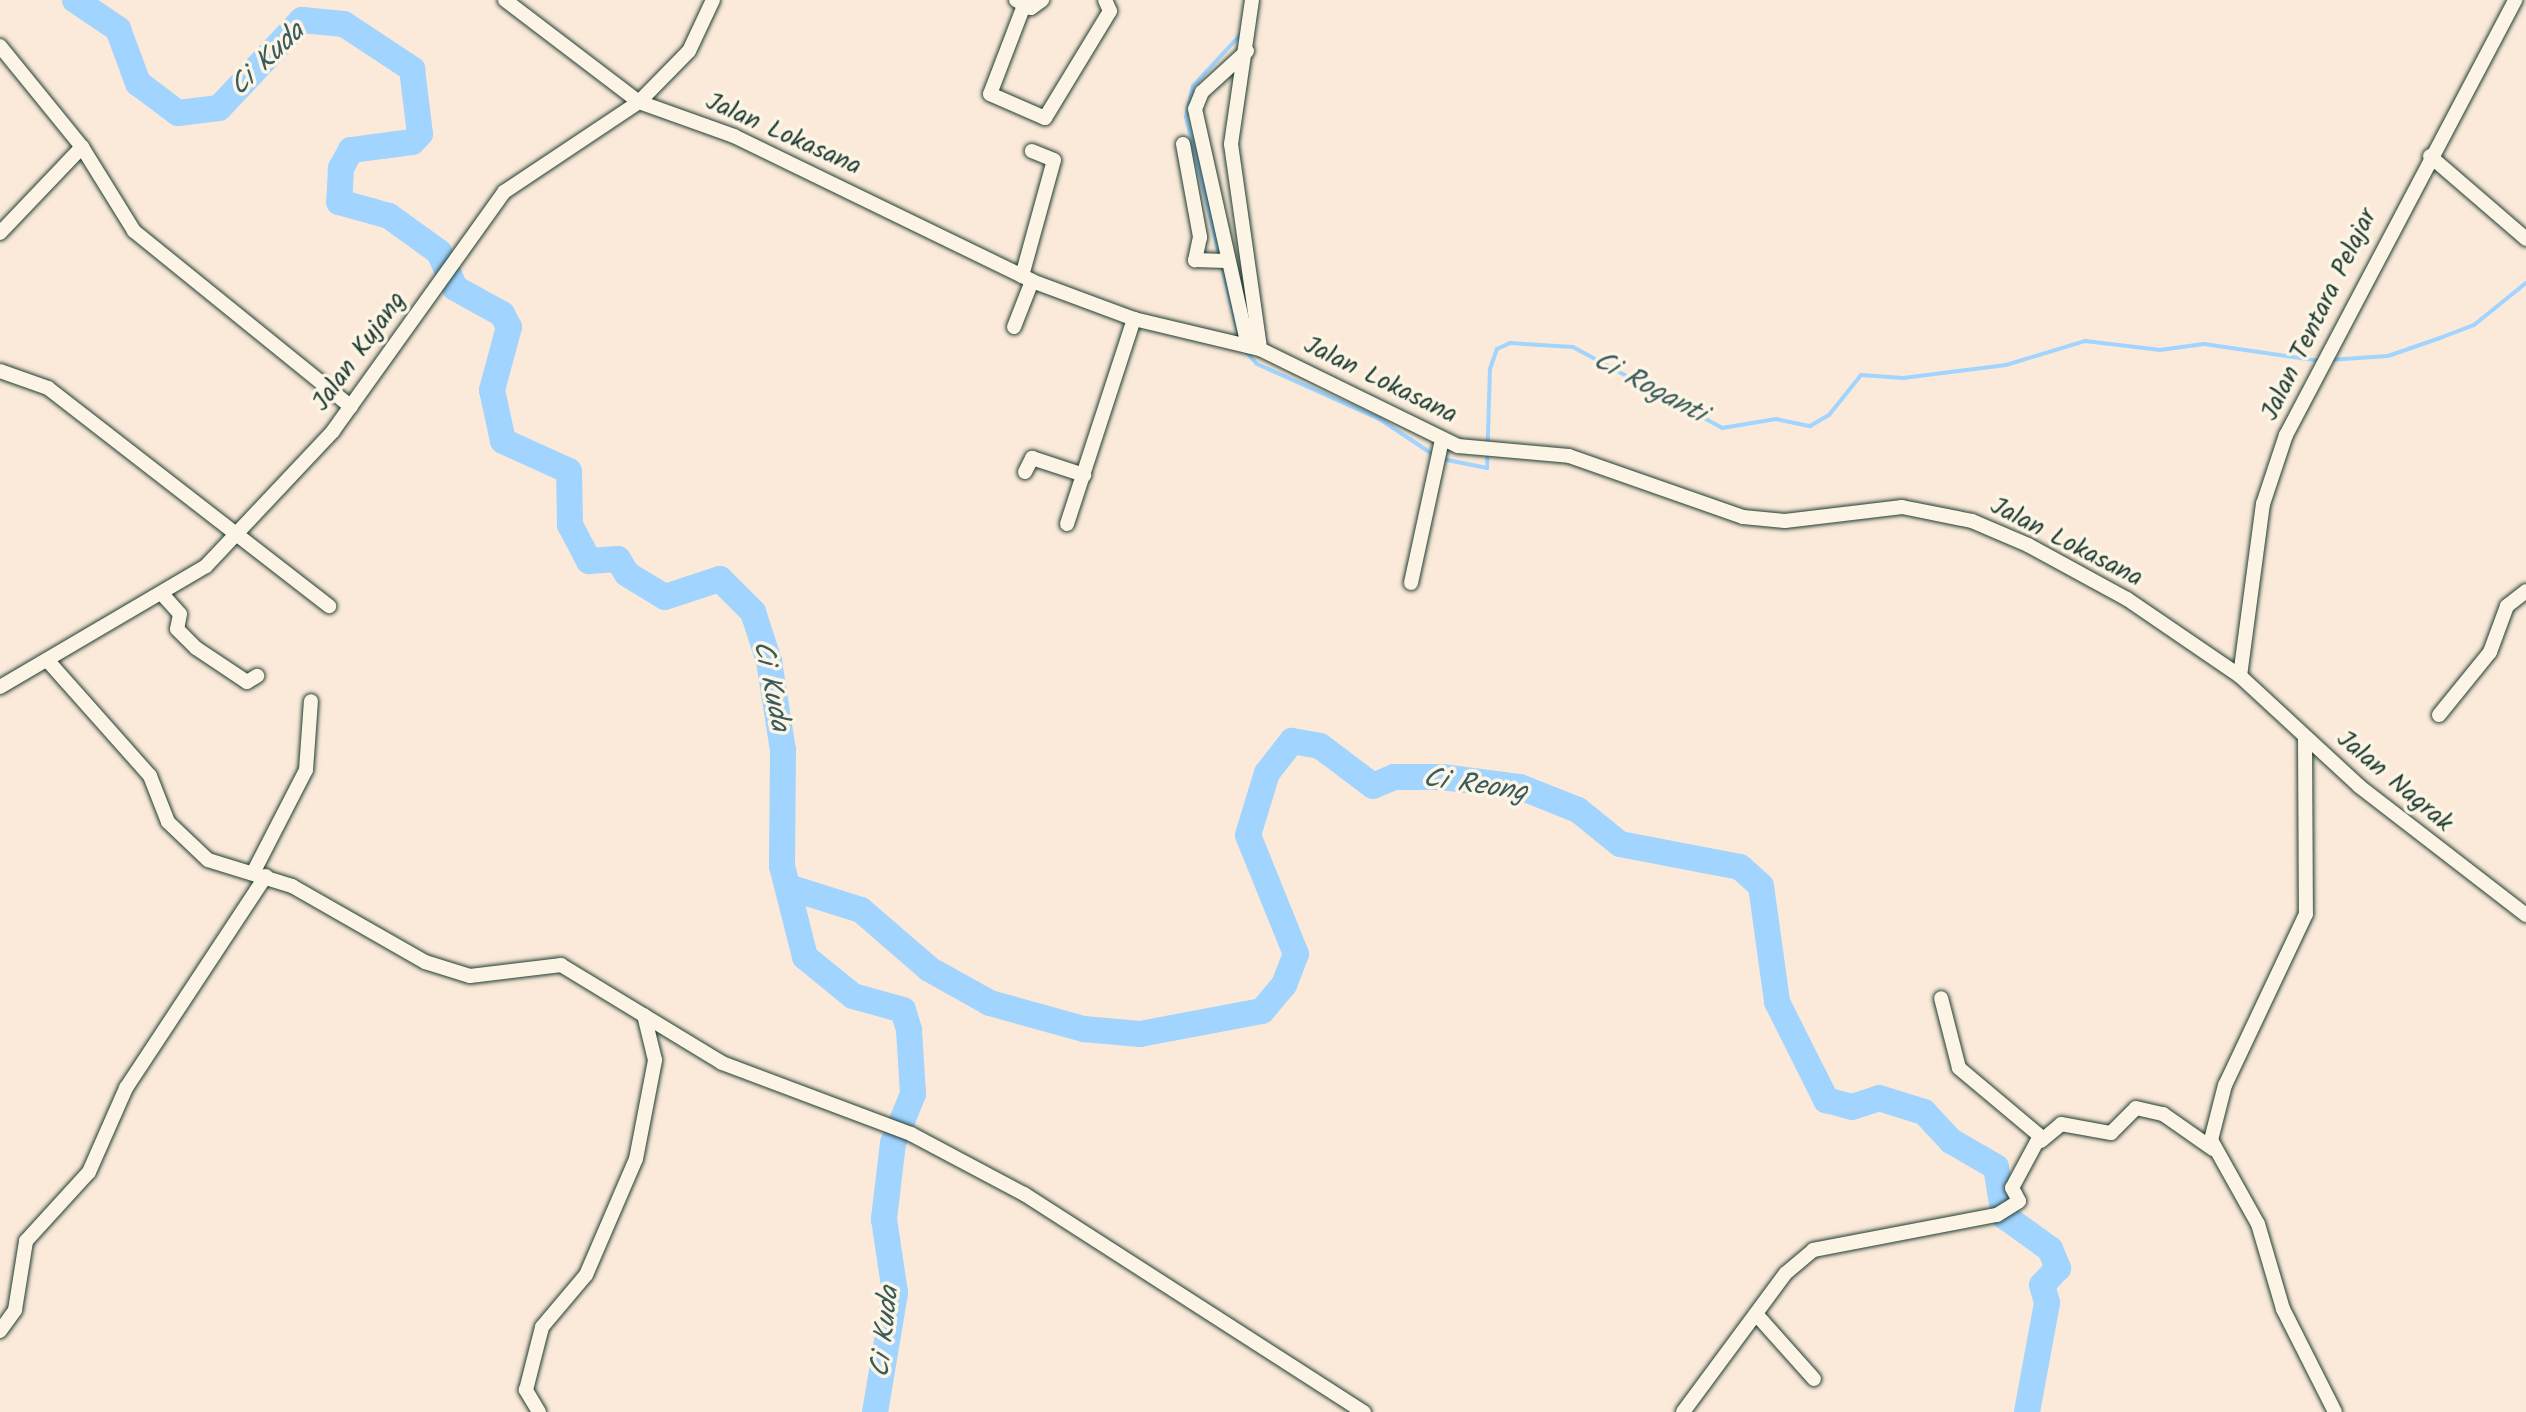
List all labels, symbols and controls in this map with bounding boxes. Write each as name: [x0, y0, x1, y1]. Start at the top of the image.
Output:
water label: Ci Kuda: [223, 16, 313, 104]
street label: Jalan Lokasana: [700, 87, 866, 183]
street label: Jalan Tentara Pelajar: [2255, 204, 2385, 426]
street label: Jalan Kujang: [306, 286, 414, 418]
street label: Jalan Lokasana: [1298, 330, 1462, 432]
water label: Ci Roganti: [1587, 344, 1711, 432]
street label: Jalan Lokasana: [1985, 491, 2147, 595]
water label: Ci Kuda: [744, 638, 796, 734]
street label: Jalan Nagrak: [2329, 724, 2459, 840]
water label: Ci Reong: [1421, 762, 1529, 810]
water label: Ci Kuda: [864, 1285, 908, 1379]

